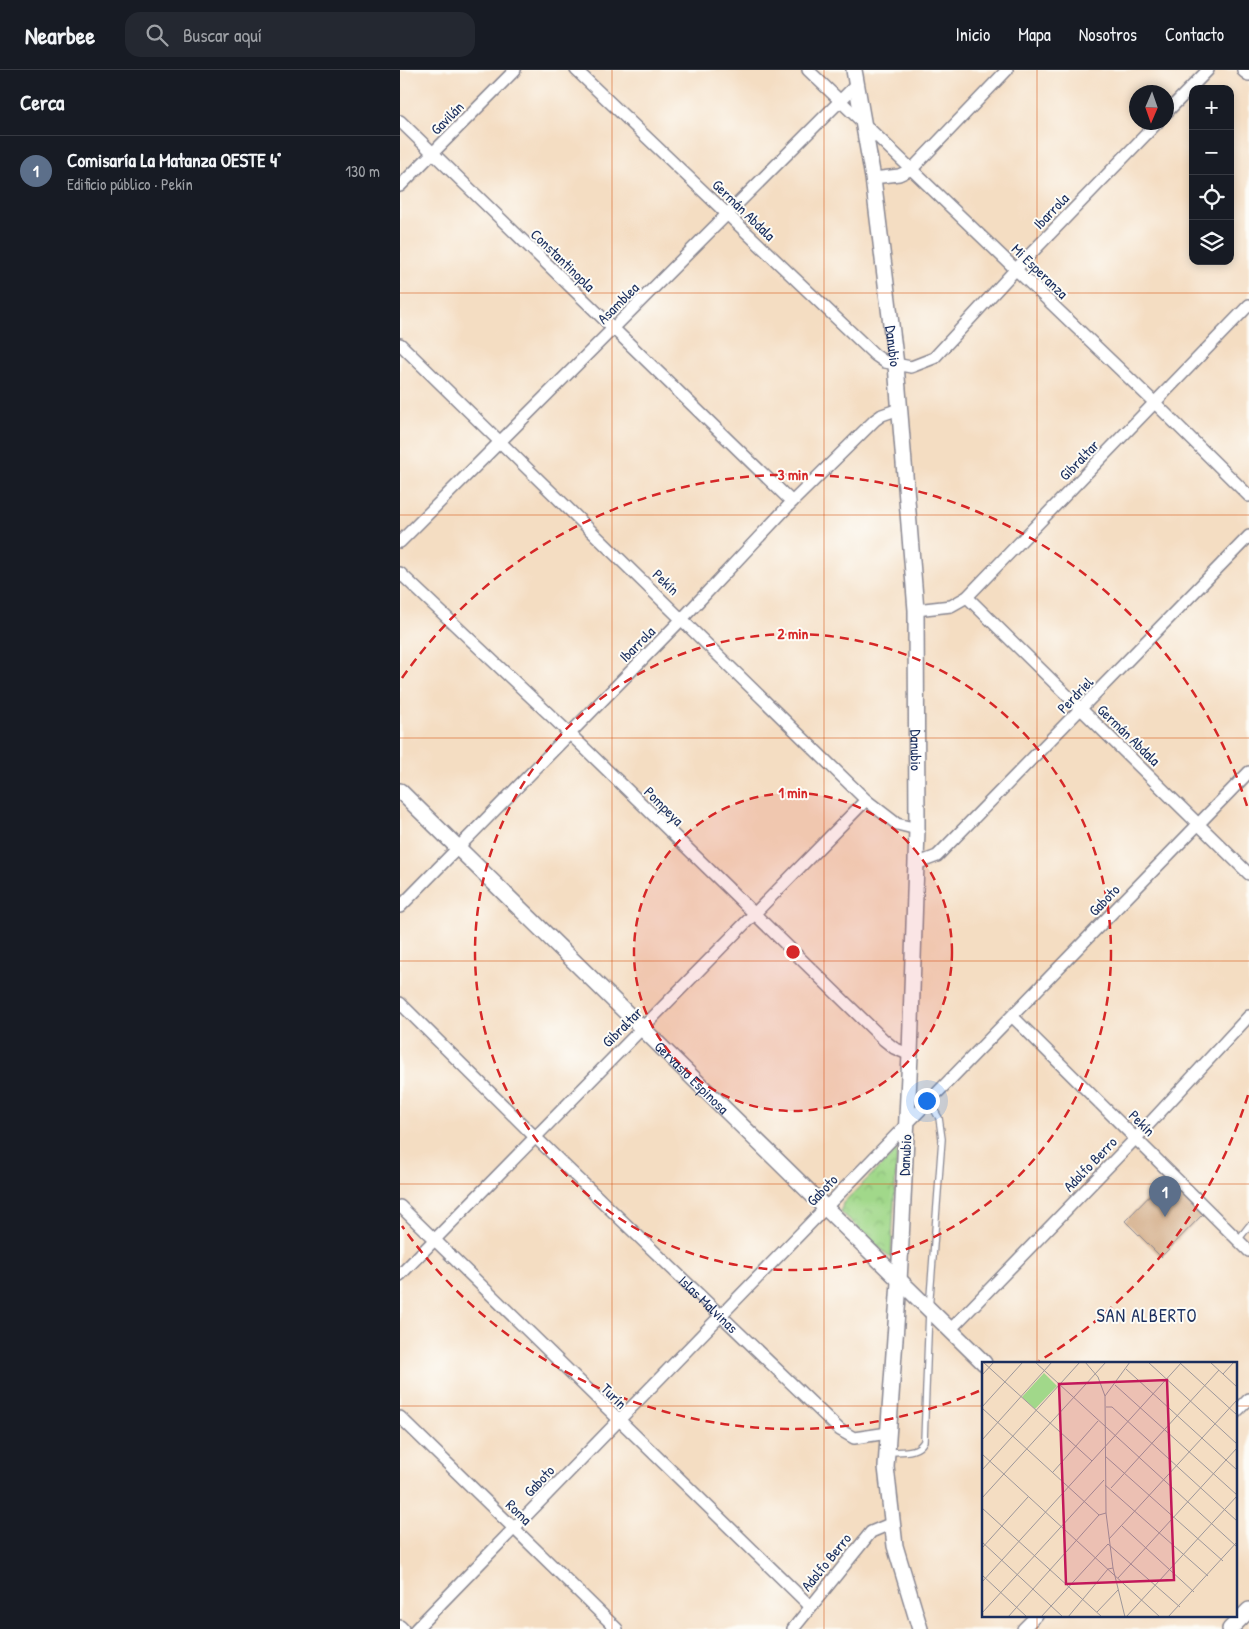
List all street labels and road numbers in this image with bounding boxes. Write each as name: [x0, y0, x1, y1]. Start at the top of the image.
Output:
street label: Gavilán: [426, 97, 468, 139]
street label: Germán Abdala: [708, 175, 780, 246]
street label: Ibarrola: [1028, 188, 1074, 234]
street label: Constantinopla: [526, 224, 600, 296]
street label: Mi Esperanza: [1007, 239, 1073, 303]
street label: Asamblea: [592, 277, 644, 329]
street label: Danubio: [881, 324, 907, 368]
street label: Gibraltar: [1054, 435, 1104, 485]
street label: Pekín: [648, 564, 684, 600]
street label: Ibarrola: [614, 621, 660, 667]
street label: Perdriel: [1052, 672, 1098, 718]
street label: Germán Abdala: [1093, 700, 1165, 771]
street label: Danubio: [906, 729, 927, 771]
street label: Pompeya: [640, 782, 689, 831]
street label: Gaboto: [1084, 880, 1124, 920]
street label: Gibraltar: [597, 1002, 647, 1052]
street label: Gervasio Espinosa: [650, 1036, 734, 1118]
street label: Pekín: [1124, 1105, 1160, 1141]
street label: Adolfo Berro: [1058, 1132, 1122, 1196]
street label: Danubio: [893, 1134, 917, 1176]
street label: Gaboto: [802, 1170, 842, 1210]
street label: Islas Malvinas: [674, 1270, 743, 1338]
street label: Turín: [596, 1378, 632, 1414]
street label: Gaboto: [519, 1460, 559, 1502]
street label: Roma: [501, 1494, 537, 1530]
street label: Adolfo Berro: [796, 1528, 856, 1596]

